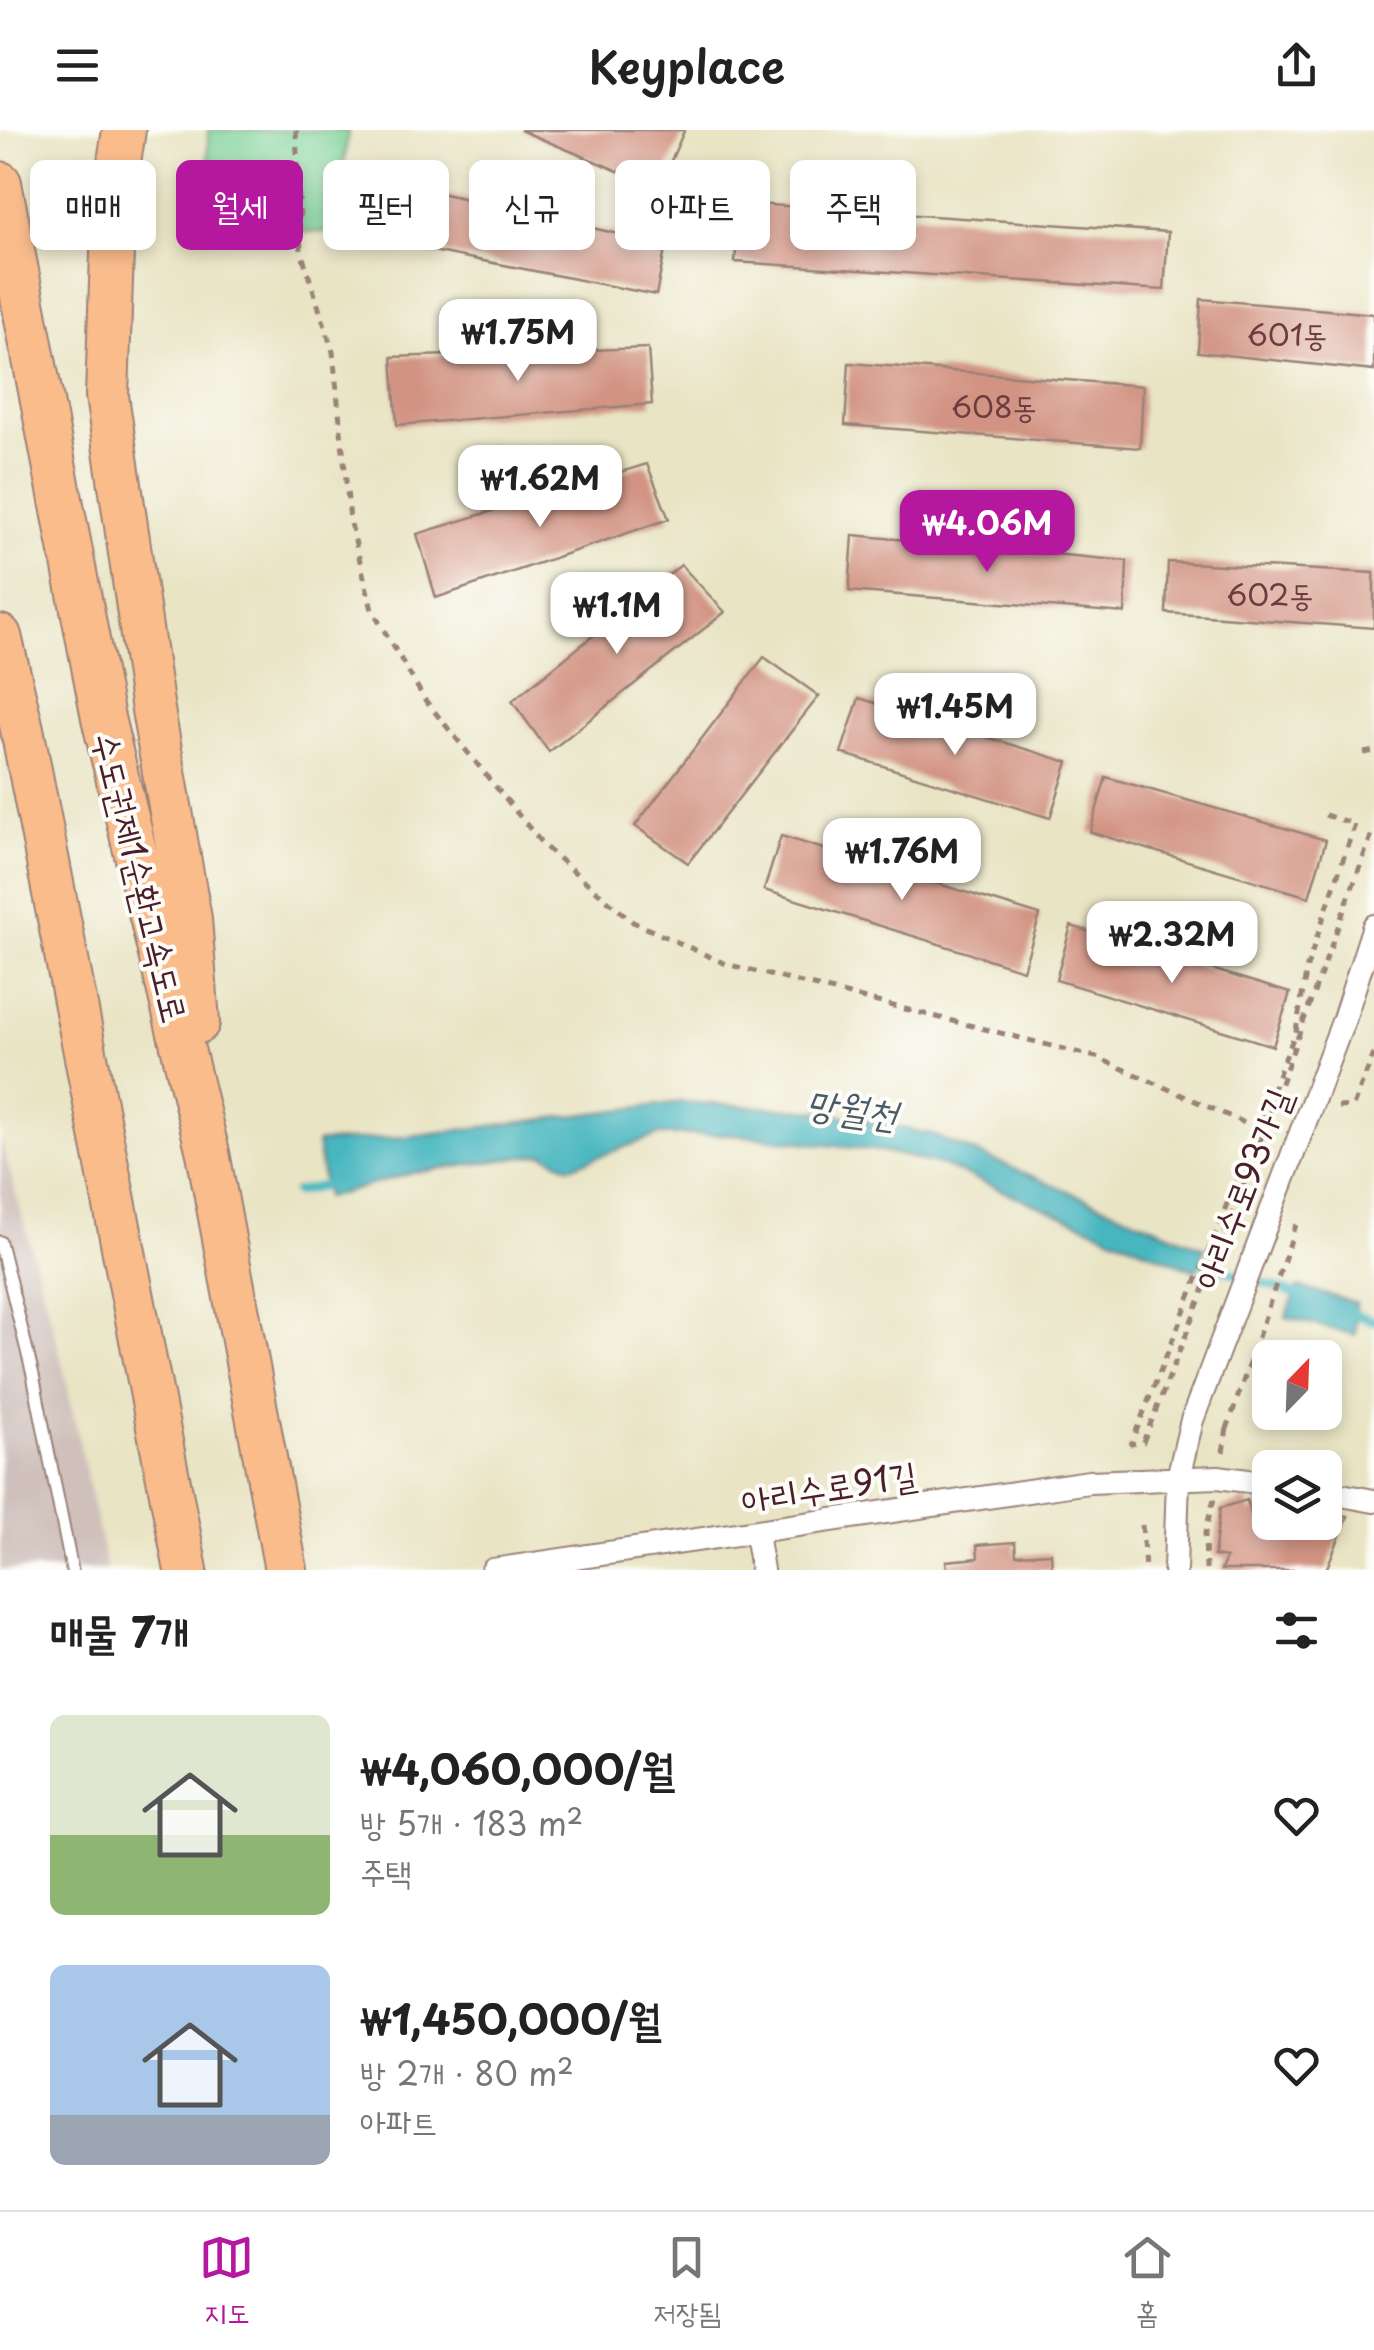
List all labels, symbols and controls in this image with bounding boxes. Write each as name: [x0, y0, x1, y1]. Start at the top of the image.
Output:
text: Keyplace: [589, 31, 785, 99]
icon: menu: [50, 38, 105, 93]
icon: share: [1269, 38, 1324, 93]
chip: 매매: [30, 160, 156, 250]
chip: 월세: [176, 160, 303, 250]
chip: 필터: [323, 160, 449, 250]
chip: 신규: [469, 160, 595, 250]
chip: 아파트: [615, 160, 770, 250]
chip: 주택: [790, 160, 916, 250]
pin: ₩1.75M: [437, 299, 599, 384]
text: ₩1.75M: [461, 307, 575, 355]
house number: 601동: [1247, 311, 1327, 356]
house number: 608동: [951, 383, 1037, 428]
pin: ₩1.62M: [459, 445, 621, 530]
text: ₩1.62M: [480, 453, 600, 501]
pin: ₩4.06M: [906, 490, 1068, 575]
text: ₩4.06M: [922, 498, 1052, 546]
house number: 602동: [1226, 571, 1314, 616]
pin: ₩1.1M: [547, 572, 687, 657]
text: ₩1.1M: [572, 580, 662, 628]
pin: ₩1.45M: [874, 673, 1036, 758]
text: ₩1.45M: [896, 681, 1014, 729]
street label: 수도권제1순환고속도로: [80, 726, 204, 1028]
pin: ₩1.76M: [821, 818, 983, 903]
text: ₩1.76M: [845, 826, 959, 874]
pin: ₩2.32M: [1091, 901, 1253, 986]
text: ₩2.32M: [1109, 909, 1235, 957]
water label: 망월천: [803, 1072, 905, 1142]
street label: 아리수로93가길: [1178, 1080, 1304, 1296]
north arrow: [1252, 1340, 1342, 1430]
map controls: [1252, 1340, 1342, 1540]
street label: 아리수로91길: [737, 1446, 921, 1526]
button: layers: [1252, 1450, 1342, 1540]
text: 매물 7개: [50, 1599, 189, 1662]
icon: filters: [1269, 1603, 1324, 1658]
text: ₩4,060,000/월: [360, 1736, 675, 1799]
icon: home: [130, 1755, 250, 1875]
icon: heart: [1269, 1788, 1324, 1843]
text: 방 5개 · 183 m²: [360, 1799, 583, 1847]
text: 주택: [360, 1847, 412, 1895]
text: ₩1,450,000/월: [360, 1986, 662, 2049]
icon: home: [130, 2005, 250, 2125]
icon: heart: [1269, 2038, 1324, 2093]
text: 방 2개 · 80 m²: [360, 2049, 574, 2097]
text: 아파트: [360, 2097, 437, 2145]
tab: 지도: [199, 2230, 254, 2333]
tab: 저장됨: [653, 2230, 721, 2333]
tab: 홈: [1120, 2230, 1175, 2333]

